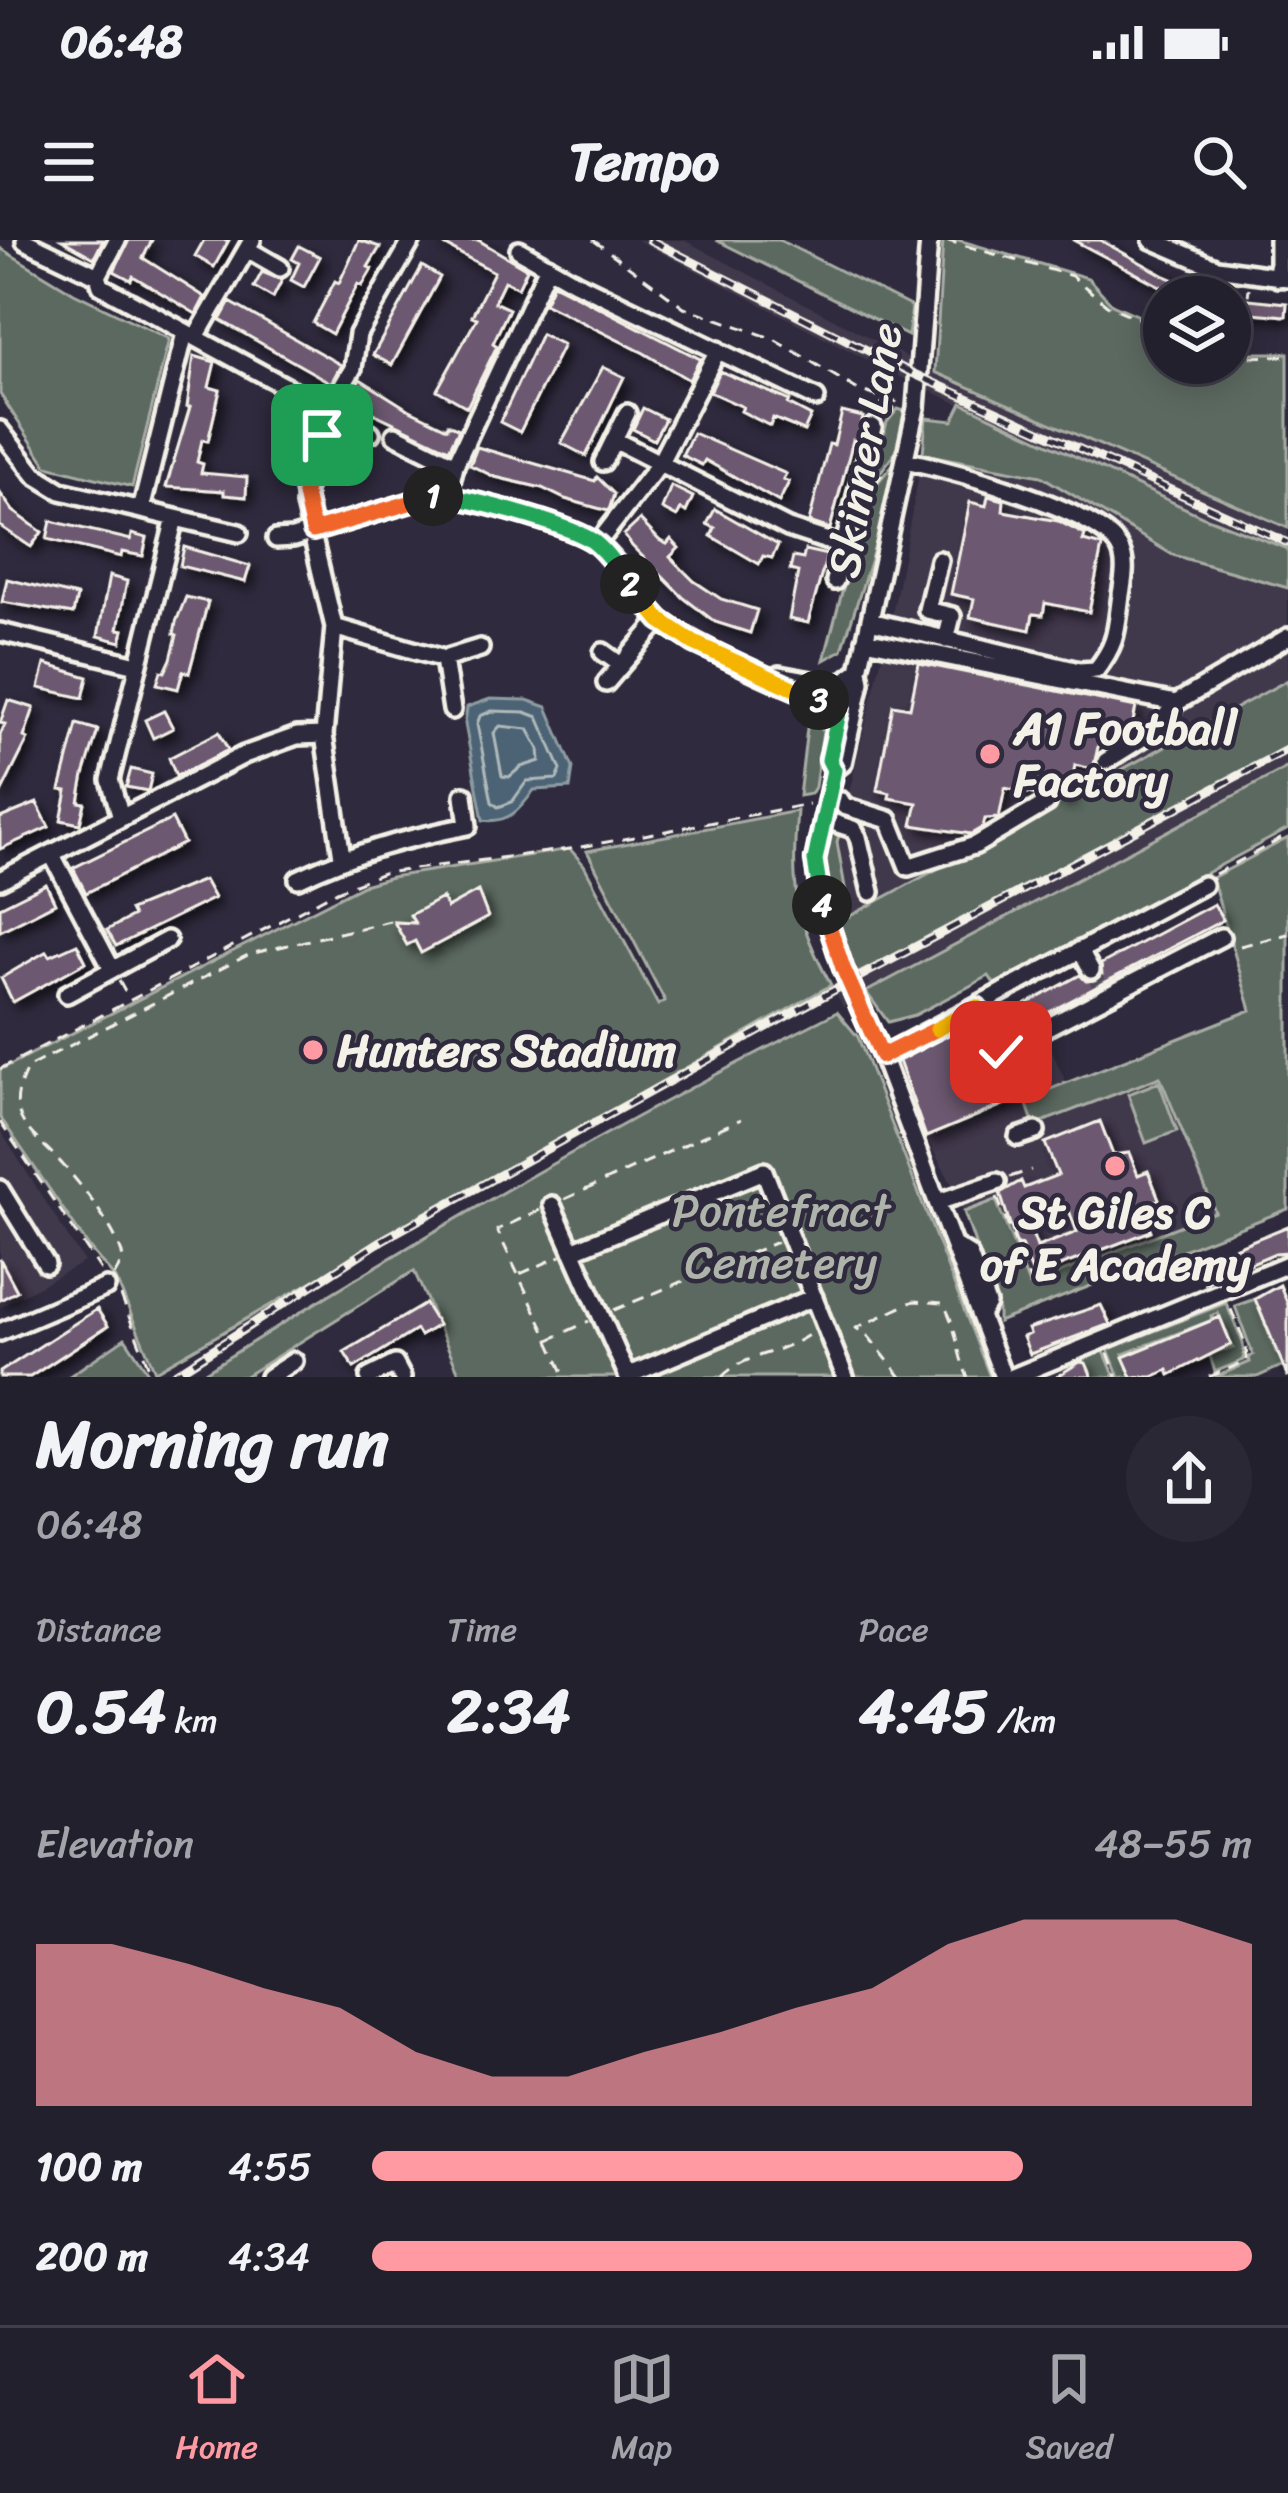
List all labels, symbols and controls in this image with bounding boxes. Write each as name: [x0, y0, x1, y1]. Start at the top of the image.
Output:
text: 06:48: [60, 2, 183, 82]
text: Tempo: [569, 114, 719, 210]
icon: menu: [36, 129, 102, 195]
icon: search: [1186, 129, 1252, 195]
map controls: [1143, 276, 1251, 384]
button: layers: [1143, 276, 1251, 384]
street label: Skinner Lane: [803, 317, 927, 584]
pin: [271, 384, 373, 486]
icon: arrive: [289, 402, 355, 468]
pin: 1: [403, 466, 463, 526]
text: 1: [426, 467, 440, 525]
pin: 2: [600, 554, 660, 614]
text: 2: [620, 555, 640, 613]
pin: 3: [789, 670, 849, 730]
text: 3: [810, 671, 828, 729]
place label: A1 Football Factory: [1012, 689, 1239, 821]
marker: A1 Football Factory: [977, 741, 1003, 767]
pin: 4: [792, 875, 852, 935]
text: 4: [812, 876, 832, 934]
pin: [950, 1001, 1052, 1103]
place label: Hunters Stadium: [337, 1011, 677, 1091]
icon: check: [968, 1019, 1034, 1085]
marker: Hunters Stadium: [300, 1037, 326, 1063]
marker: St Giles C of E Academy: [1102, 1153, 1128, 1179]
park label: Pontefract Cemetery: [672, 1171, 892, 1303]
place label: St Giles C of E Academy: [980, 1173, 1252, 1305]
text: Morning run: [36, 1386, 389, 1503]
button: share: [1126, 1416, 1252, 1542]
text: 06:48: [36, 1490, 142, 1559]
text: Distance: [36, 1601, 161, 1659]
text: Time: [447, 1601, 517, 1659]
text: Pace: [859, 1601, 929, 1659]
text: 0.54: [36, 1659, 166, 1765]
text: 2:34: [447, 1659, 571, 1765]
text: 4:45: [859, 1659, 988, 1765]
text: km: [166, 1692, 218, 1750]
text: /km: [988, 1692, 1056, 1750]
text: Elevation: [36, 1809, 194, 1878]
text: 48–55 m: [1094, 1809, 1252, 1878]
text: 100 m: [36, 2132, 142, 2201]
text: 4:55: [228, 2132, 312, 2201]
text: 200 m: [36, 2222, 148, 2291]
text: 4:34: [228, 2222, 310, 2291]
tab: Home: [175, 2346, 258, 2476]
tab: Map: [609, 2346, 675, 2476]
tab: Saved: [1026, 2346, 1113, 2476]

